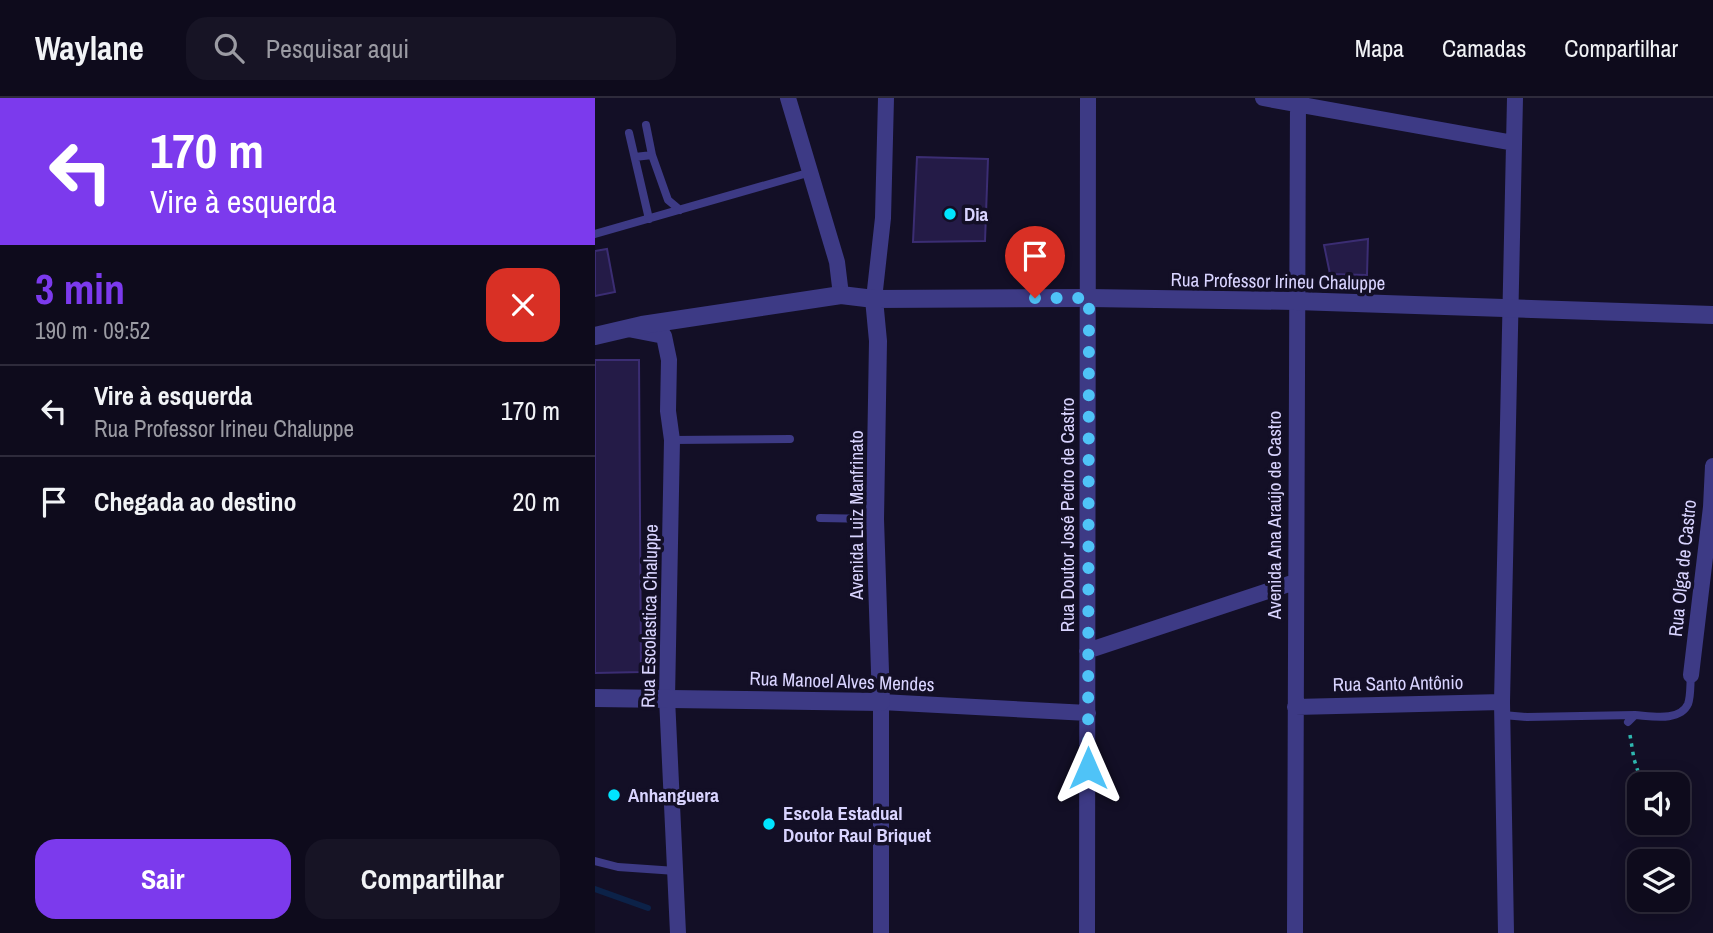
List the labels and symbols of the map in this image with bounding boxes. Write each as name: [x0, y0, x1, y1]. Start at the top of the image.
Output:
place label: Dia: [964, 201, 989, 227]
marker: Dia: [942, 206, 958, 222]
pin: [1005, 226, 1065, 298]
street label: Rua Professor Irineu Chaluppe: [1170, 266, 1386, 296]
street label: Rua Doutor José Pedro de Castro: [1054, 398, 1080, 632]
street label: Avenida Ana Araújo de Castro: [1261, 411, 1287, 620]
street label: Avenida Luiz Manfrinato: [843, 430, 869, 601]
street label: Rua Olga de Castro: [1662, 498, 1702, 638]
street label: Rua Escolastica Chaluppe: [634, 524, 664, 708]
street label: Rua Manoel Alves Mendes: [749, 665, 935, 697]
street label: Rua Santo Antônio: [1332, 669, 1464, 697]
position arrow: [1051, 731, 1125, 805]
place label: Anhanguera: [628, 782, 719, 808]
marker: Anhanguera: [606, 787, 622, 803]
place label: Escola Estadual Doutor Raul Briquet: [783, 800, 931, 848]
marker: Escola Estadual Doutor Raul Briquet: [761, 816, 777, 832]

